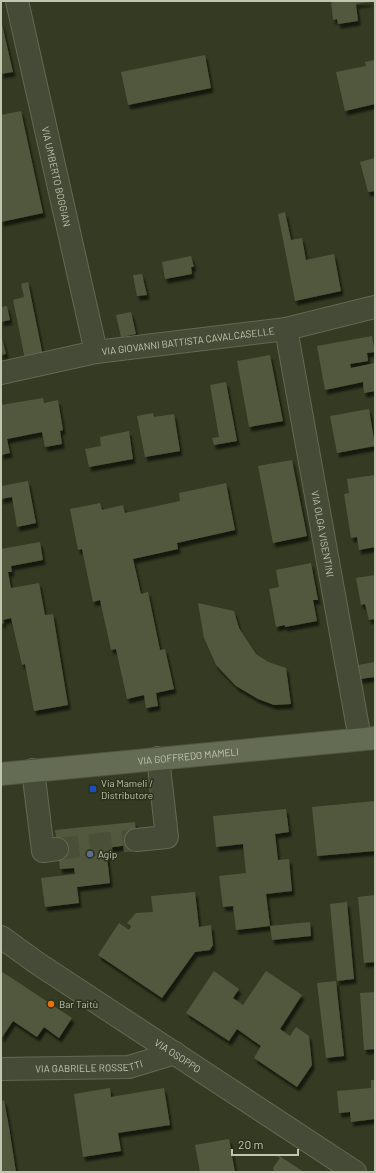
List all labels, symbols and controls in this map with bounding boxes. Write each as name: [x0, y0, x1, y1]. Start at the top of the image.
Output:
street label: VIA UMBERTO BOGGIAN: [39, 125, 74, 228]
street label: VIA GIOVANNI BATTISTA CAVALCASELLE: [101, 324, 275, 357]
street label: VIA OLGA VISENTINI: [309, 490, 337, 578]
street label: VIA GOFFREDO MAMELI: [137, 745, 239, 767]
place label: Via Mameli / Distributore: [101, 777, 153, 801]
marker: Via Mameli / Distributore: [88, 784, 98, 794]
place label: Agip: [98, 848, 117, 860]
marker: Agip: [85, 849, 95, 859]
place label: Bar Taitù: [59, 998, 98, 1010]
marker: Bar Taitù: [46, 999, 56, 1009]
street label: VIA OSOPPO: [152, 1036, 203, 1075]
street label: VIA GABRIELE ROSSETTI: [35, 1057, 144, 1074]
scale bar: [232, 1131, 298, 1157]
text: 20 m: [238, 1137, 264, 1151]

